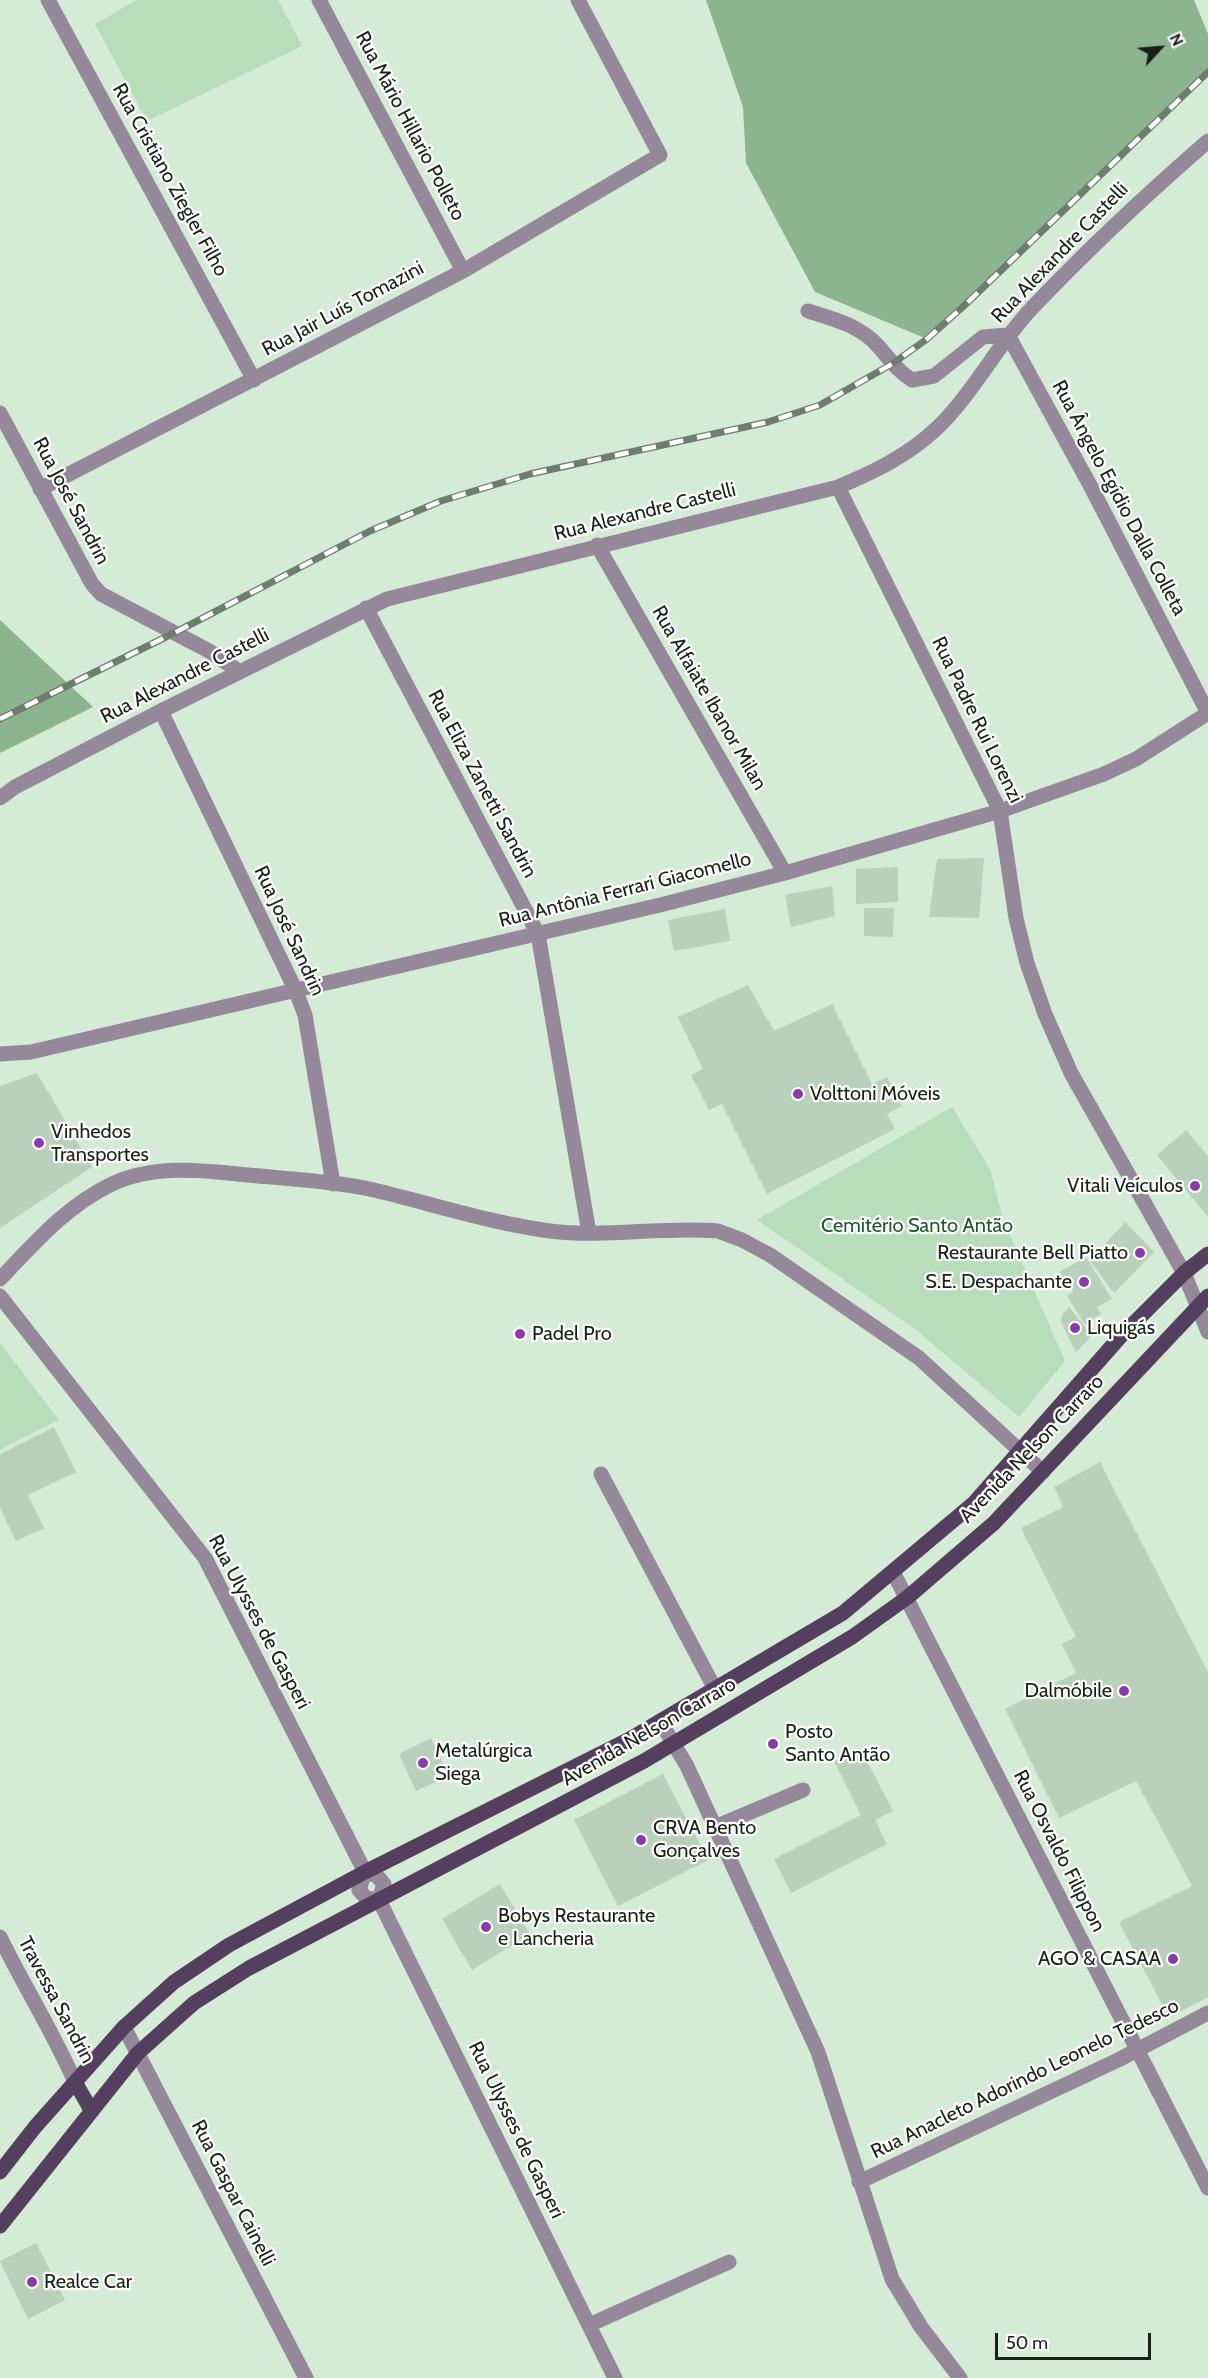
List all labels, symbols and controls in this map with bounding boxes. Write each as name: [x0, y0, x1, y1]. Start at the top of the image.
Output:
north arrow: [1130, 18, 1190, 78]
street label: Rua Mário Hillario Polleto: [350, 27, 470, 225]
text: N: [1166, 31, 1188, 49]
street label: Rua Cristiano Ziegler Filho: [107, 79, 233, 281]
street label: Rua Alexandre Castelli: [987, 178, 1133, 328]
street label: Rua Jair Luís Tomazini: [258, 256, 428, 362]
street label: Rua Ângelo Egídio Dalla Colleta: [1047, 376, 1191, 620]
street label: Rua José Sandrin: [27, 433, 115, 569]
street label: Rua Alexandre Castelli: [552, 478, 738, 546]
street label: Rua Alfaiate Ibanor Milan: [646, 602, 772, 794]
street label: Rua Alexandre Castelli: [97, 623, 273, 729]
street label: Rua Padre Rui Lorenzi: [926, 633, 1028, 807]
street label: Rua Eliza Zanetti Sandrin: [422, 686, 542, 882]
street label: Rua Antônia Ferrari Giacomello: [496, 847, 754, 933]
street label: Rua José Sandrin: [248, 862, 330, 1000]
place label: Volttoni Móveis: [810, 1082, 940, 1106]
marker: Volttoni Móveis: [791, 1087, 805, 1101]
place label: Vinhedos Transportes: [51, 1120, 149, 1167]
marker: Vinhedos Transportes: [32, 1136, 46, 1150]
place label: Vitali Veículos: [1067, 1174, 1183, 1198]
marker: Vitali Veículos: [1188, 1179, 1202, 1193]
park label: Cemitério Santo Antão: [821, 1214, 1013, 1238]
place label: Restaurante Bell Piatto: [937, 1241, 1128, 1265]
marker: Restaurante Bell Piatto: [1133, 1246, 1147, 1260]
place label: S.E. Despachante: [925, 1270, 1072, 1294]
marker: S.E. Despachante: [1077, 1275, 1091, 1289]
place label: Liquigás: [1087, 1316, 1155, 1340]
marker: Liquigás: [1068, 1321, 1082, 1335]
place label: Padel Pro: [532, 1322, 612, 1346]
marker: Padel Pro: [513, 1327, 527, 1341]
street label: Avenida Nelson Carraro: [955, 1370, 1109, 1528]
street label: Rua Ulysses de Gasperi: [203, 1531, 315, 1713]
street label: Avenida Nelson Carraro: [558, 1672, 740, 1792]
place label: Dalmóbile: [1025, 1679, 1112, 1703]
marker: Dalmóbile: [1117, 1684, 1131, 1698]
place label: Posto Santo Antão: [785, 1720, 890, 1767]
marker: Posto Santo Antão: [766, 1737, 780, 1751]
place label: Metalúrgica Siega: [435, 1739, 532, 1786]
marker: Metalúrgica Siega: [416, 1756, 430, 1770]
street label: Rua Osvaldo Filippon: [1008, 1766, 1110, 1936]
place label: CRVA Bento Gonçalves: [653, 1816, 756, 1863]
marker: CRVA Bento Gonçalves: [634, 1833, 648, 1847]
place label: Bobys Restaurante e Lancheria: [498, 1904, 655, 1951]
marker: Bobys Restaurante e Lancheria: [479, 1920, 493, 1934]
street label: Travessa Sandrin: [12, 1932, 100, 2068]
place label: AGO & CASAA: [1038, 1947, 1161, 1971]
marker: AGO & CASAA: [1166, 1952, 1180, 1966]
street label: Rua Anacleto Adorindo Leonelo Tedesco: [867, 1994, 1183, 2164]
street label: Rua Ulysses de Gasperi: [463, 2038, 569, 2222]
street label: Rua Gaspar Cainelli: [186, 2116, 280, 2270]
place label: Realce Car: [44, 2270, 132, 2294]
marker: Realce Car: [25, 2275, 39, 2289]
scale bar: [998, 2321, 1154, 2359]
text: 50 m: [1006, 2332, 1048, 2354]

